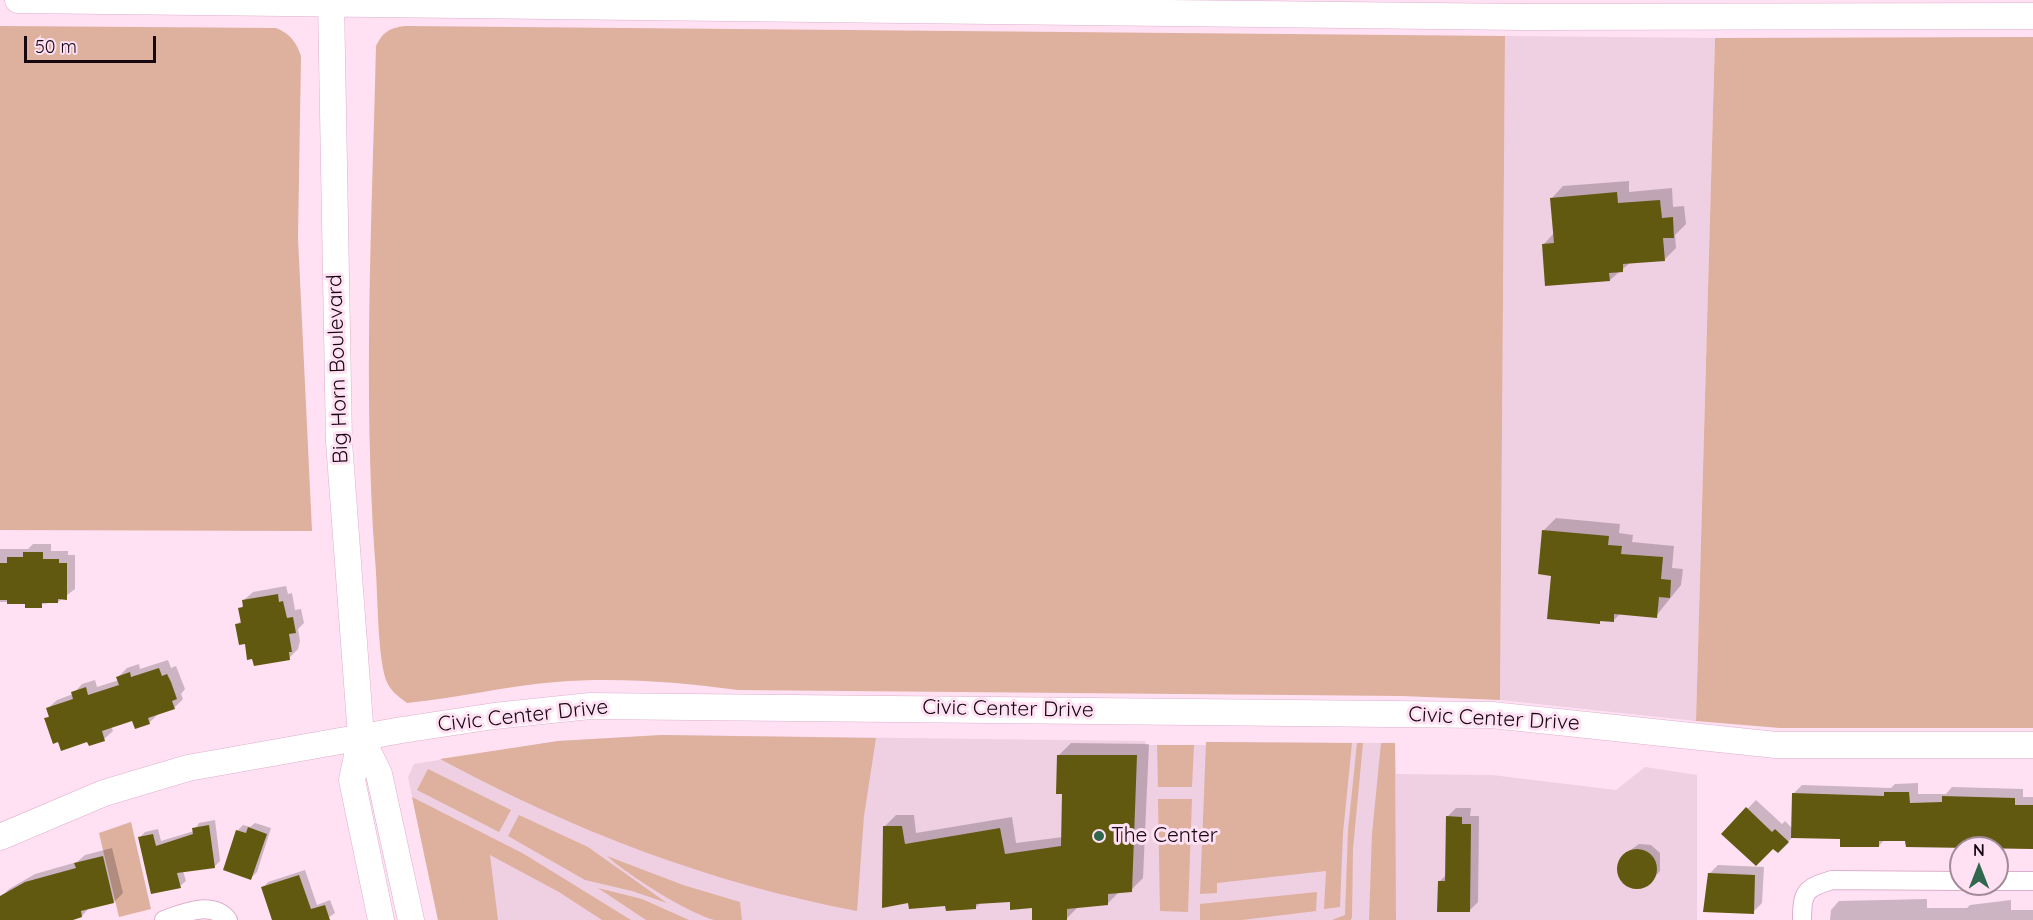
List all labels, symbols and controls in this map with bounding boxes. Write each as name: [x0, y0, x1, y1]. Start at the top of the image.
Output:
scale bar: [27, 24, 159, 62]
text: 50 m: [35, 35, 77, 58]
street label: Big Horn Boulevard: [322, 274, 354, 464]
street label: Civic Center Drive: [436, 695, 610, 737]
street label: Civic Center Drive: [922, 695, 1094, 723]
street label: Civic Center Drive: [1408, 702, 1580, 736]
place label: The Center: [1111, 823, 1218, 849]
marker: The Center: [1092, 829, 1106, 843]
north arrow: [1949, 836, 2009, 896]
text: N: [1973, 840, 1985, 860]

